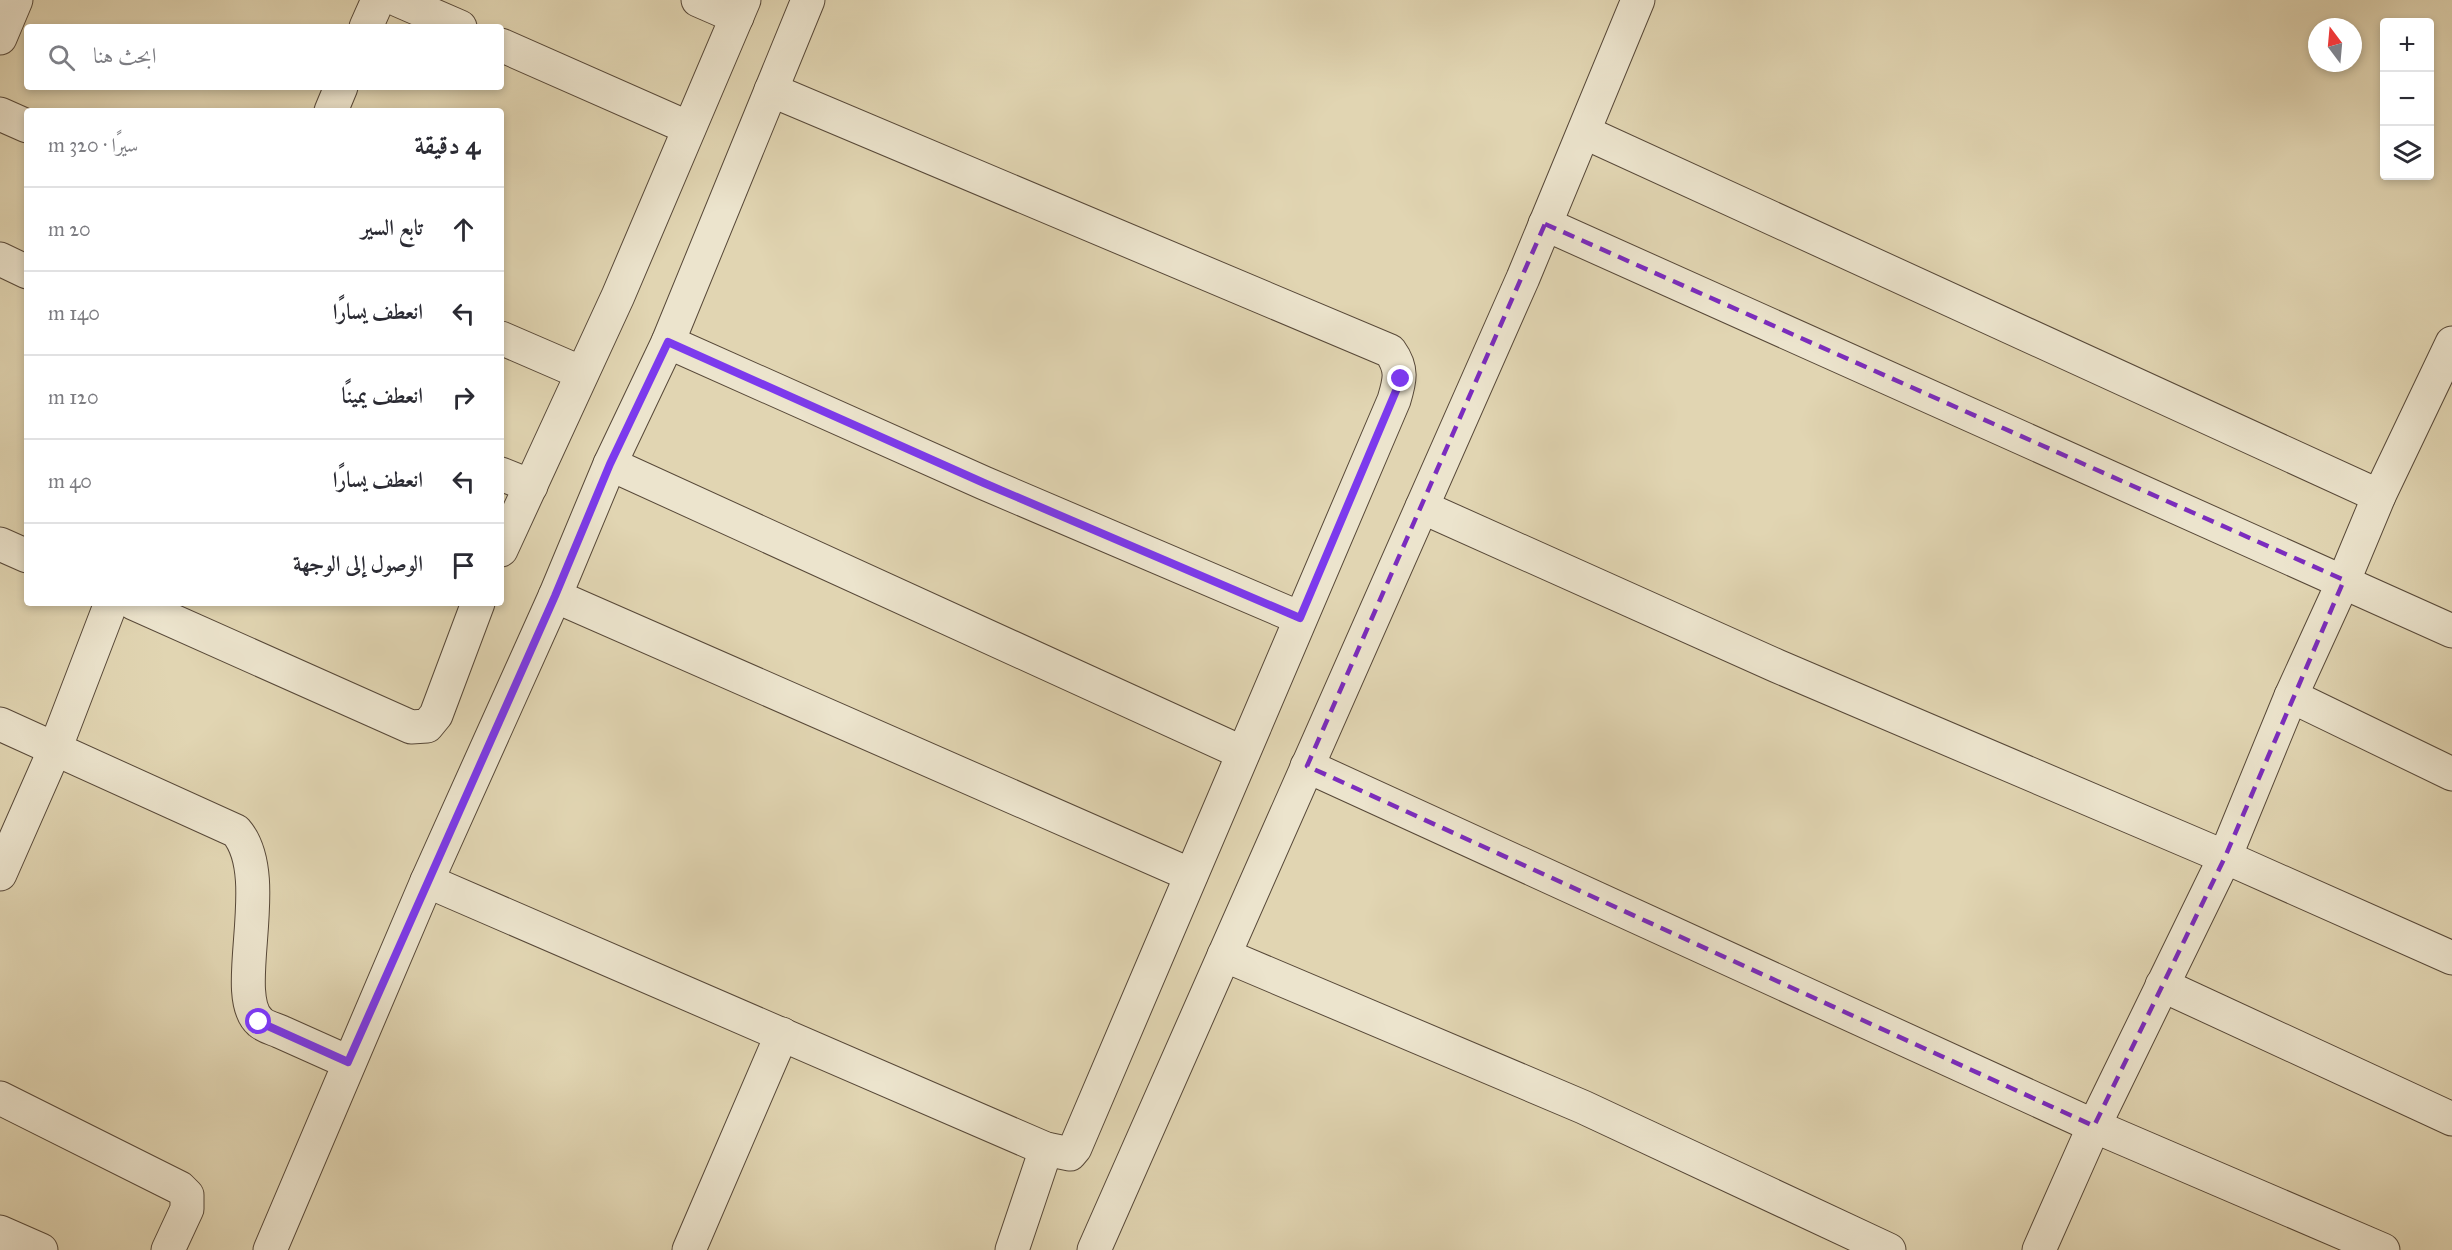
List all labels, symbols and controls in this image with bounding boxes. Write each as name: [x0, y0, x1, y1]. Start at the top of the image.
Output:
north arrow: [2308, 18, 2362, 72]
map controls: [2380, 18, 2434, 180]
button: +: [2380, 18, 2434, 72]
search box: [24, 24, 504, 90]
icon: search: [45, 41, 78, 74]
text: ابحث هنا: [93, 42, 156, 69]
button: −: [2380, 72, 2434, 126]
button: layers: [2380, 126, 2434, 180]
text: 4 دقيقة: [415, 129, 480, 161]
text: سيرًا · 320 m: [48, 133, 138, 157]
icon: ahead: [447, 213, 480, 246]
text: تابع السير: [361, 214, 423, 241]
text: 20 m: [48, 217, 91, 241]
icon: left: [447, 297, 480, 330]
text: انعطف يسارًا: [333, 298, 423, 325]
text: 140 m: [48, 301, 100, 325]
route end: [1387, 365, 1413, 391]
icon: right: [447, 381, 480, 414]
text: انعطف يمينًا: [342, 382, 423, 409]
text: 120 m: [48, 385, 99, 409]
icon: left: [447, 465, 480, 498]
text: انعطف يسارًا: [333, 466, 423, 493]
text: 40 m: [48, 469, 92, 493]
icon: arrive: [447, 549, 480, 582]
text: الوصول إلى الوجهة: [293, 550, 423, 577]
route start: [245, 1008, 271, 1034]

